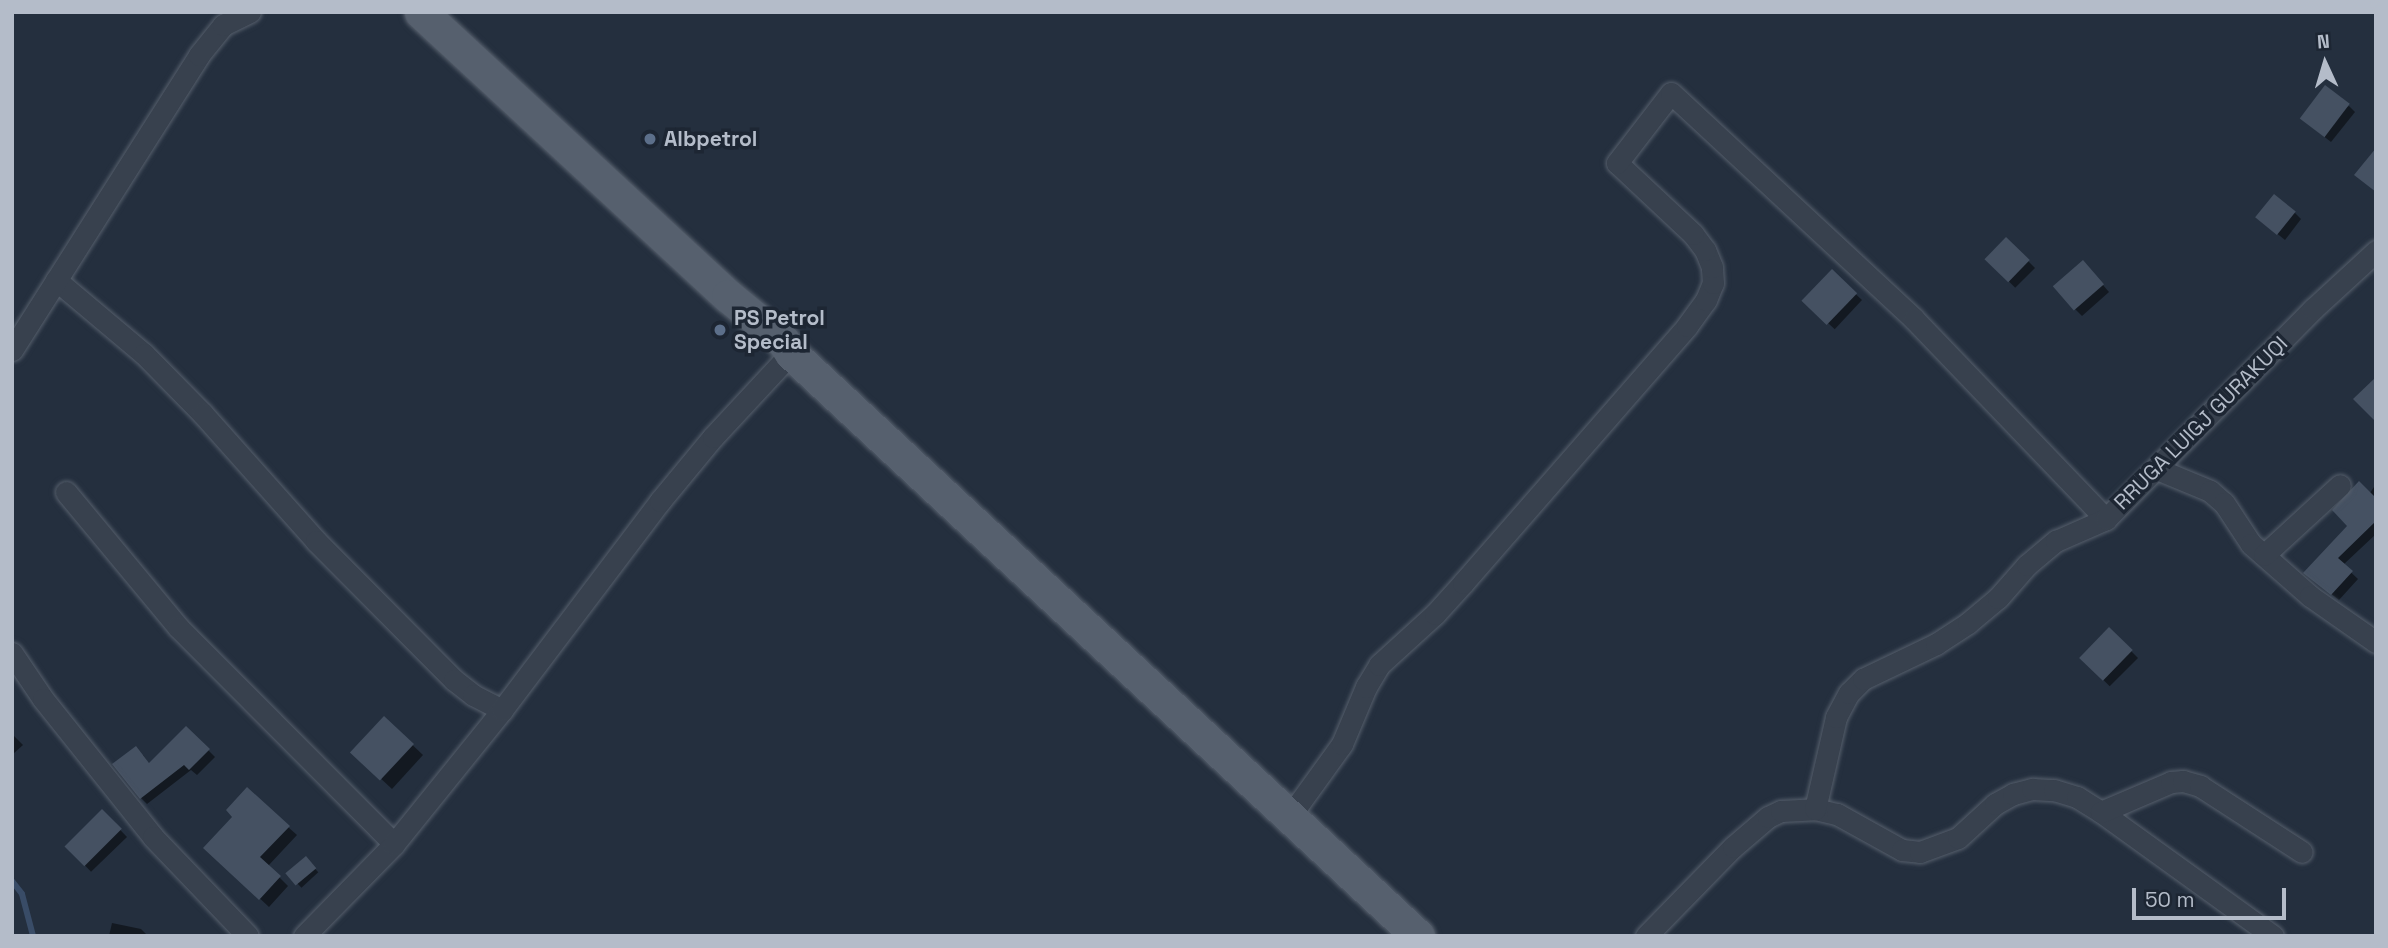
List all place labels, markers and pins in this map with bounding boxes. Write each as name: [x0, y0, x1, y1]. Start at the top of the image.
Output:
place label: Albpetrol: [664, 126, 757, 152]
marker: Albpetrol: [642, 131, 658, 147]
place label: PS Petrol Special: [734, 305, 825, 355]
marker: PS Petrol Special: [712, 322, 728, 338]

